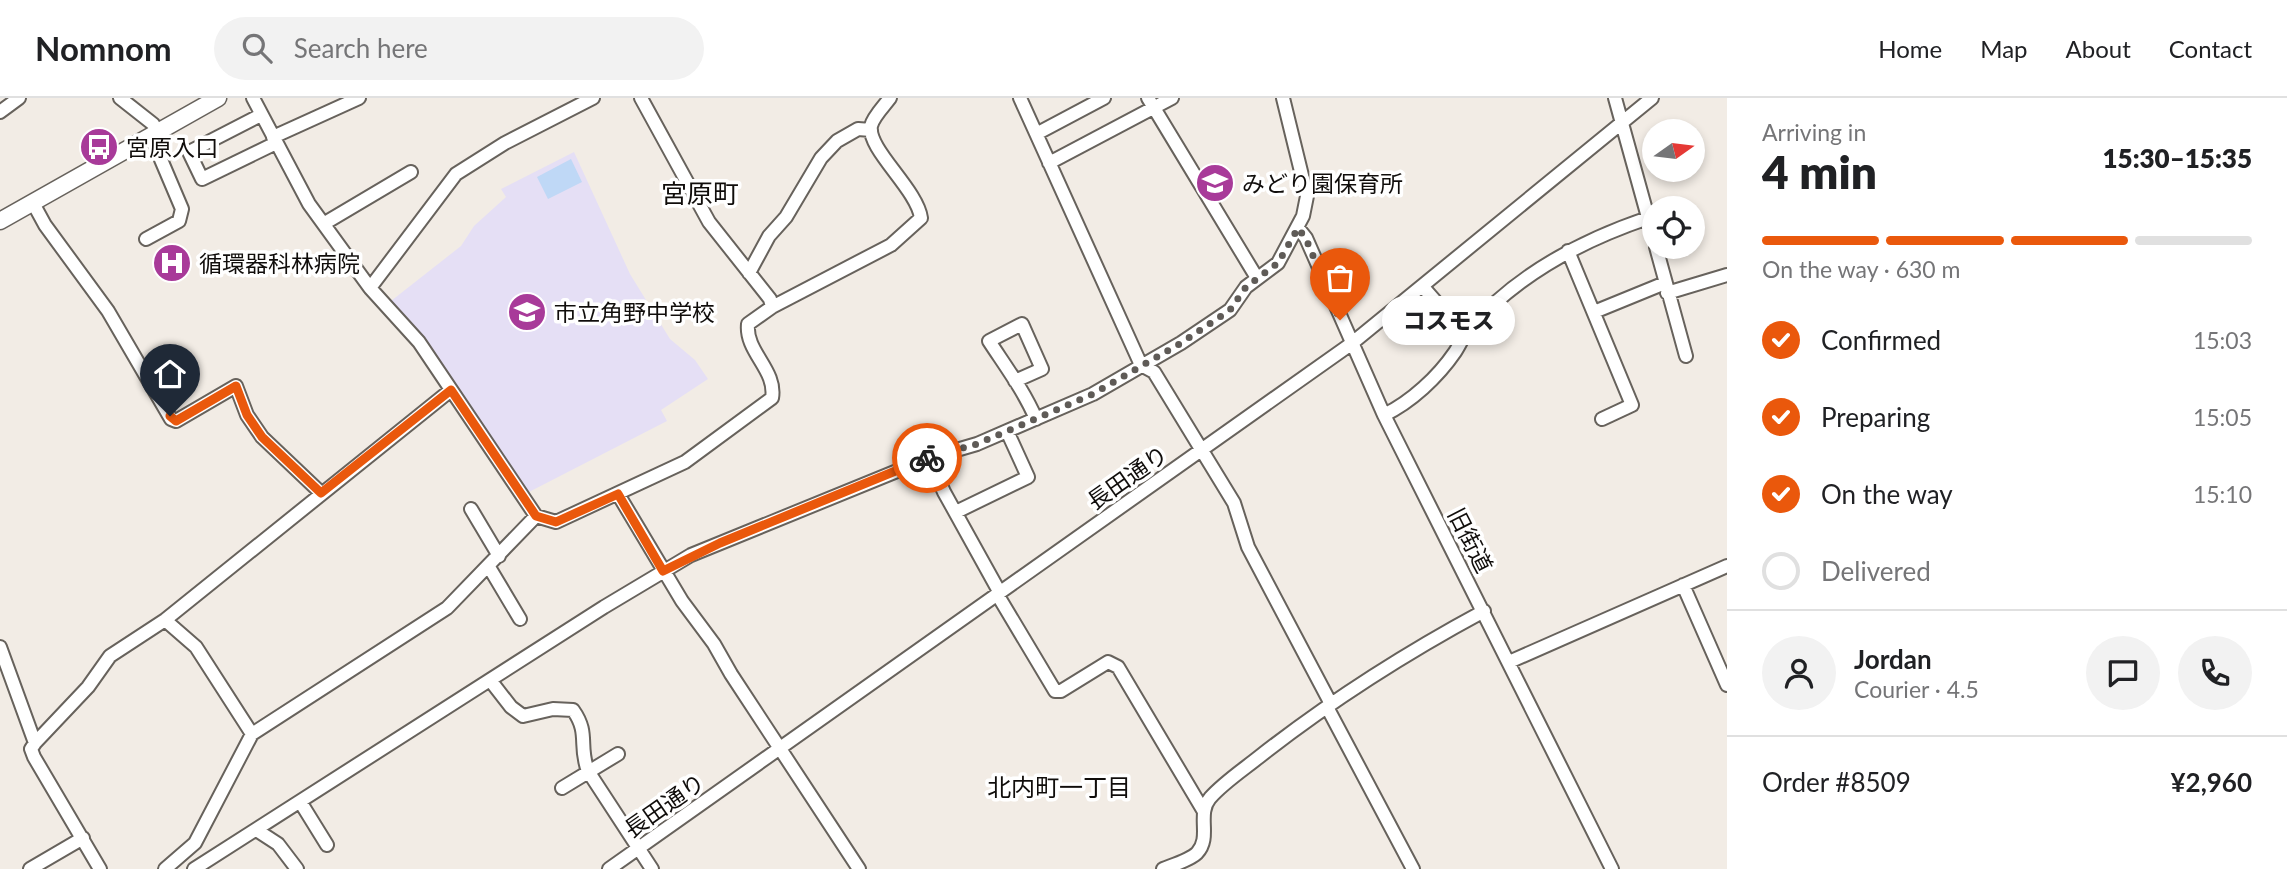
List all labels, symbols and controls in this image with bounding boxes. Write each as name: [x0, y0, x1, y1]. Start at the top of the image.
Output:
search box: [214, 17, 704, 80]
text: Nomnom: [35, 28, 172, 68]
icon: search: [238, 29, 276, 67]
text: Search here: [294, 32, 428, 64]
text: Home: [1878, 34, 1942, 63]
text: Map: [1980, 34, 2028, 63]
text: About: [2066, 34, 2131, 63]
text: Contact: [2169, 34, 2252, 63]
text: Arriving in: [1762, 118, 1866, 146]
north arrow: [1642, 119, 1704, 182]
map controls: [1642, 119, 1705, 259]
bus stop icon: 宮原入口: [78, 126, 120, 168]
place label: 宮原入口: [126, 133, 218, 161]
text: 15:30–15:35: [2102, 142, 2252, 174]
text: 4 min: [1762, 144, 1877, 199]
school or university icon: みどり園保育所: [1194, 162, 1236, 204]
place label: みどり園保育所: [1242, 169, 1403, 197]
district label: 宮原町: [661, 177, 739, 209]
button: locate: [1642, 196, 1705, 259]
hospital icon: 循環器科林病院: [151, 242, 193, 284]
pin: [1310, 248, 1370, 320]
place label: 循環器科林病院: [199, 249, 360, 277]
text: On the way · 630 m: [1762, 255, 1961, 283]
icon: bag: [1321, 259, 1359, 297]
school or university icon: 市立角野中学校: [506, 291, 548, 333]
callout: コスモス: [1382, 296, 1515, 344]
place label: 市立角野中学校: [554, 298, 715, 326]
text: コスモス: [1403, 306, 1495, 334]
icon: check: [1762, 321, 1800, 359]
text: Confirmed: [1821, 324, 1941, 356]
text: 15:03: [2193, 326, 2252, 354]
pin: [140, 344, 200, 416]
icon: home: [151, 355, 189, 393]
icon: check: [1762, 398, 1800, 436]
text: Preparing: [1821, 401, 1930, 433]
text: 15:05: [2193, 403, 2252, 431]
courier: [892, 423, 962, 493]
icon: bike: [908, 439, 946, 477]
street label: 長田通り: [1081, 439, 1173, 515]
icon: check: [1762, 475, 1800, 513]
text: On the way: [1821, 478, 1953, 510]
text: 15:10: [2193, 480, 2252, 508]
street label: 旧街道: [1443, 503, 1499, 577]
text: Delivered: [1821, 555, 1931, 587]
button: person: [1762, 636, 1836, 710]
button: chat: [2086, 636, 2160, 710]
button: phone: [2178, 636, 2252, 710]
text: Jordan: [1854, 643, 1932, 675]
text: Courier · 4.5: [1854, 675, 1979, 703]
text: Order #8509: [1762, 766, 1911, 798]
text: ¥2,960: [2171, 766, 2252, 798]
street label: 長田通り: [618, 767, 710, 843]
district label: 北内町一丁目: [987, 772, 1131, 801]

